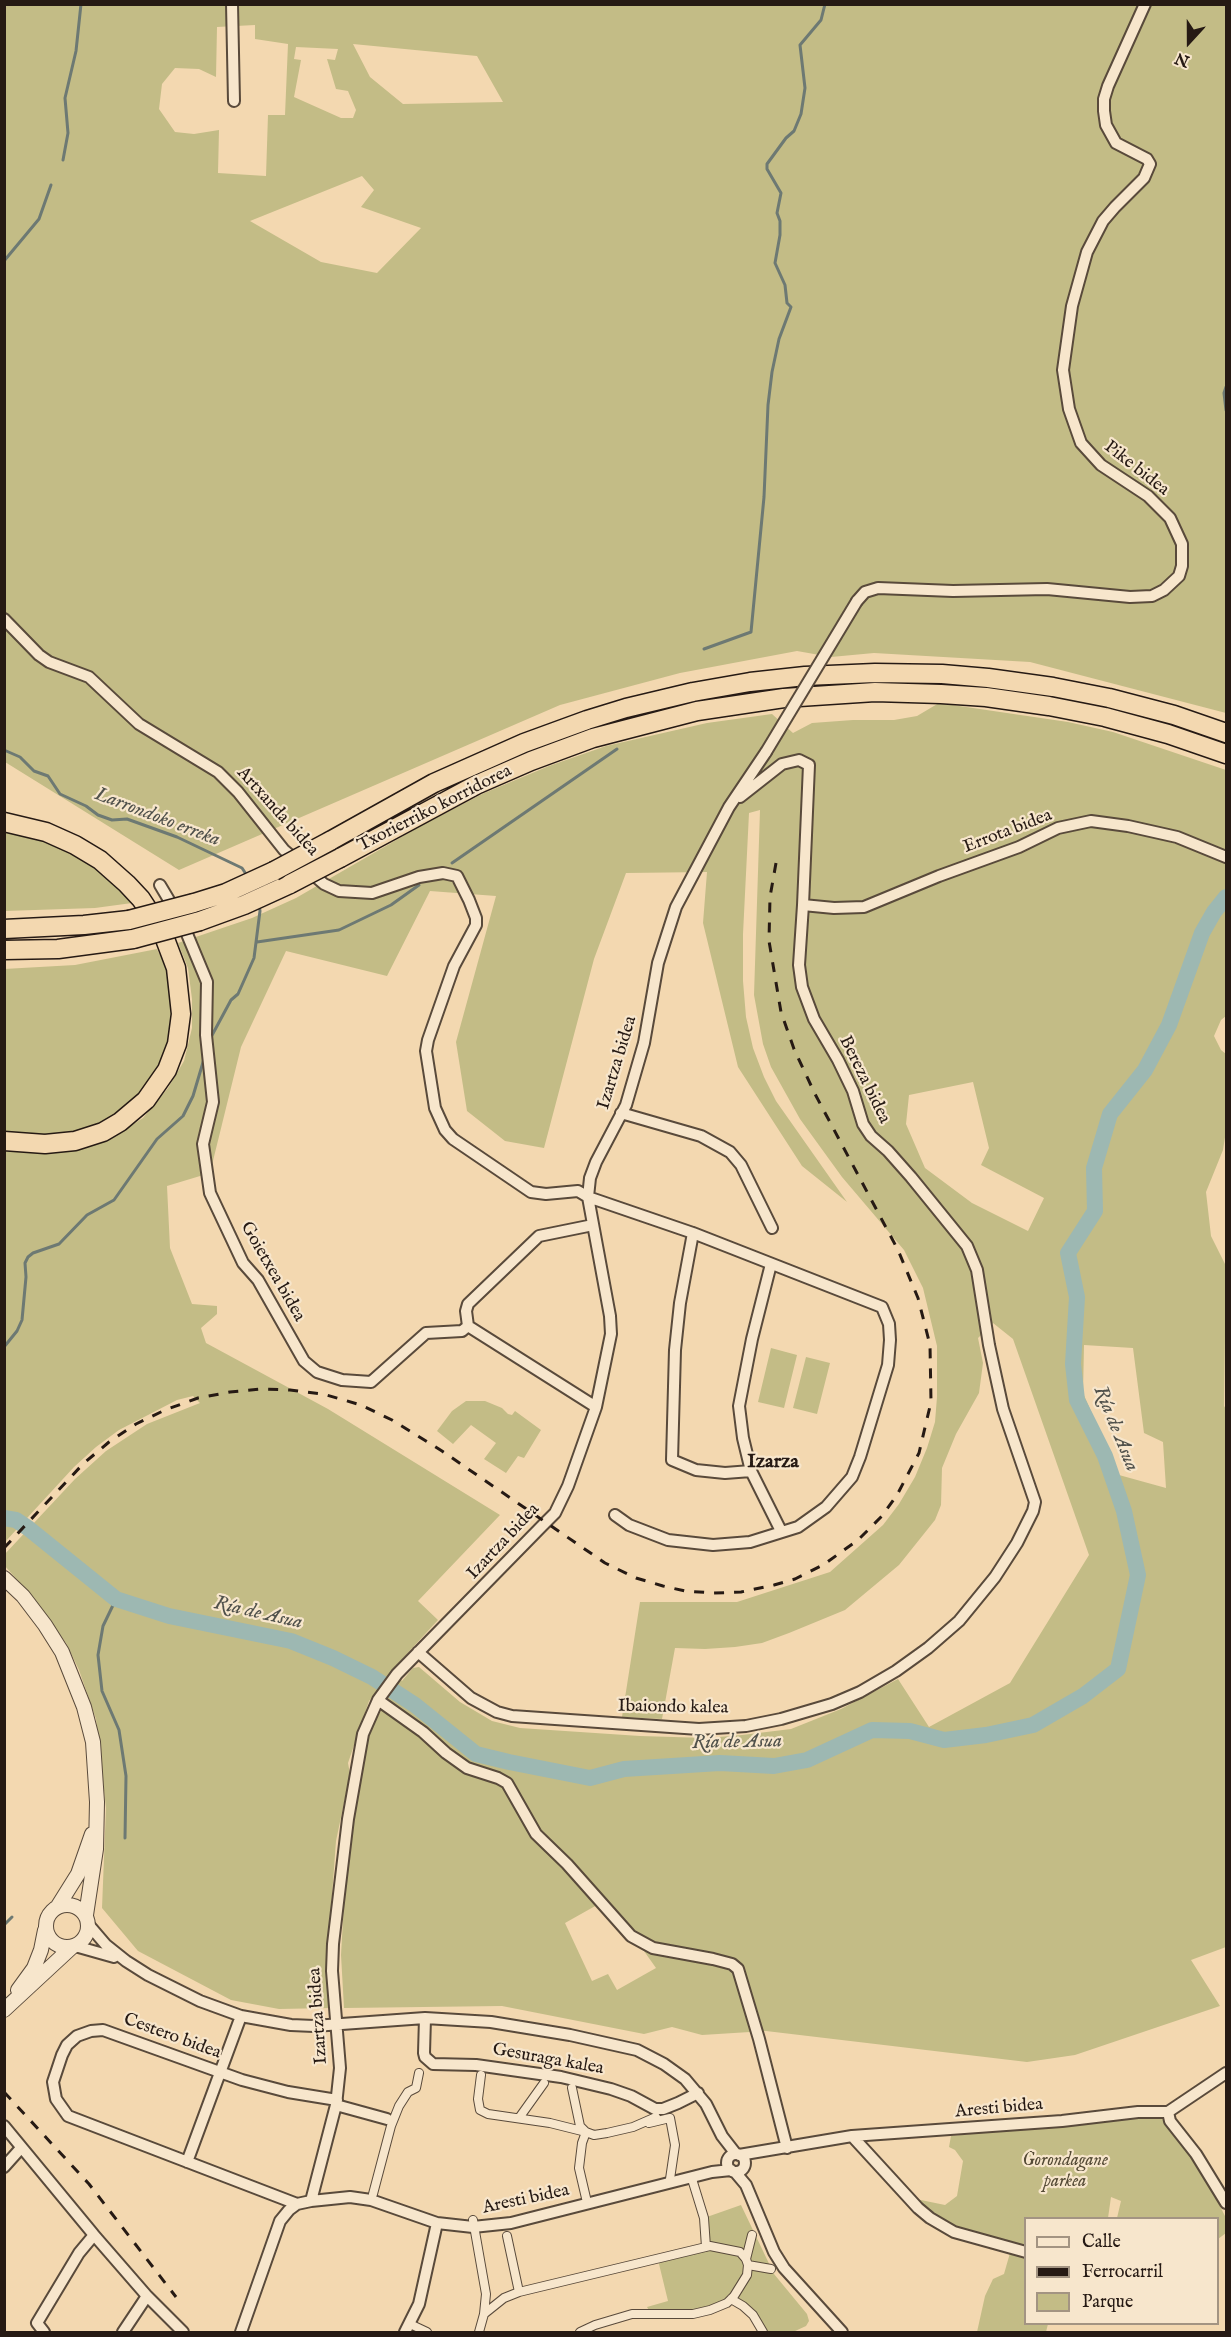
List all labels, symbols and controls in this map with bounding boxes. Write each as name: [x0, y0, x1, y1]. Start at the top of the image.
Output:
north arrow: [1159, 12, 1219, 72]
text: N: [1173, 47, 1193, 71]
street label: Pike bidea: [1099, 437, 1173, 501]
street label: Txorierriko korridorea: [354, 761, 516, 857]
street label: Artxanda bidea: [231, 763, 323, 861]
water label: Larrondoko erreka: [91, 783, 223, 853]
street label: Errota bidea: [961, 805, 1055, 859]
street label: Izartza bidea: [594, 1014, 642, 1112]
street label: Bereza bidea: [833, 1033, 895, 1127]
street label: Goietxea bidea: [235, 1218, 309, 1326]
water label: Ría de Asua: [1087, 1383, 1143, 1475]
district label: Izarza: [747, 1451, 799, 1475]
street label: Izartza bidea: [463, 1499, 545, 1585]
water label: Ría de Asua: [211, 1592, 305, 1636]
street label: Ibaiondo kalea: [618, 1696, 728, 1720]
water label: Ría de Asua: [692, 1730, 782, 1756]
street label: Izartza bidea: [305, 1967, 333, 2065]
street label: Cestero bidea: [120, 2009, 224, 2065]
street label: Gesuraga kalea: [491, 2040, 605, 2080]
street label: Aresti bidea: [954, 2094, 1044, 2124]
park label: Gorondagane parkea: [1022, 2150, 1108, 2192]
street label: Aresti bidea: [481, 2180, 571, 2220]
legend: [1024, 2217, 1219, 2325]
text: Calle: [1082, 2231, 1121, 2254]
text: Ferrocarril: [1082, 2261, 1163, 2284]
text: Parque: [1082, 2291, 1133, 2314]

